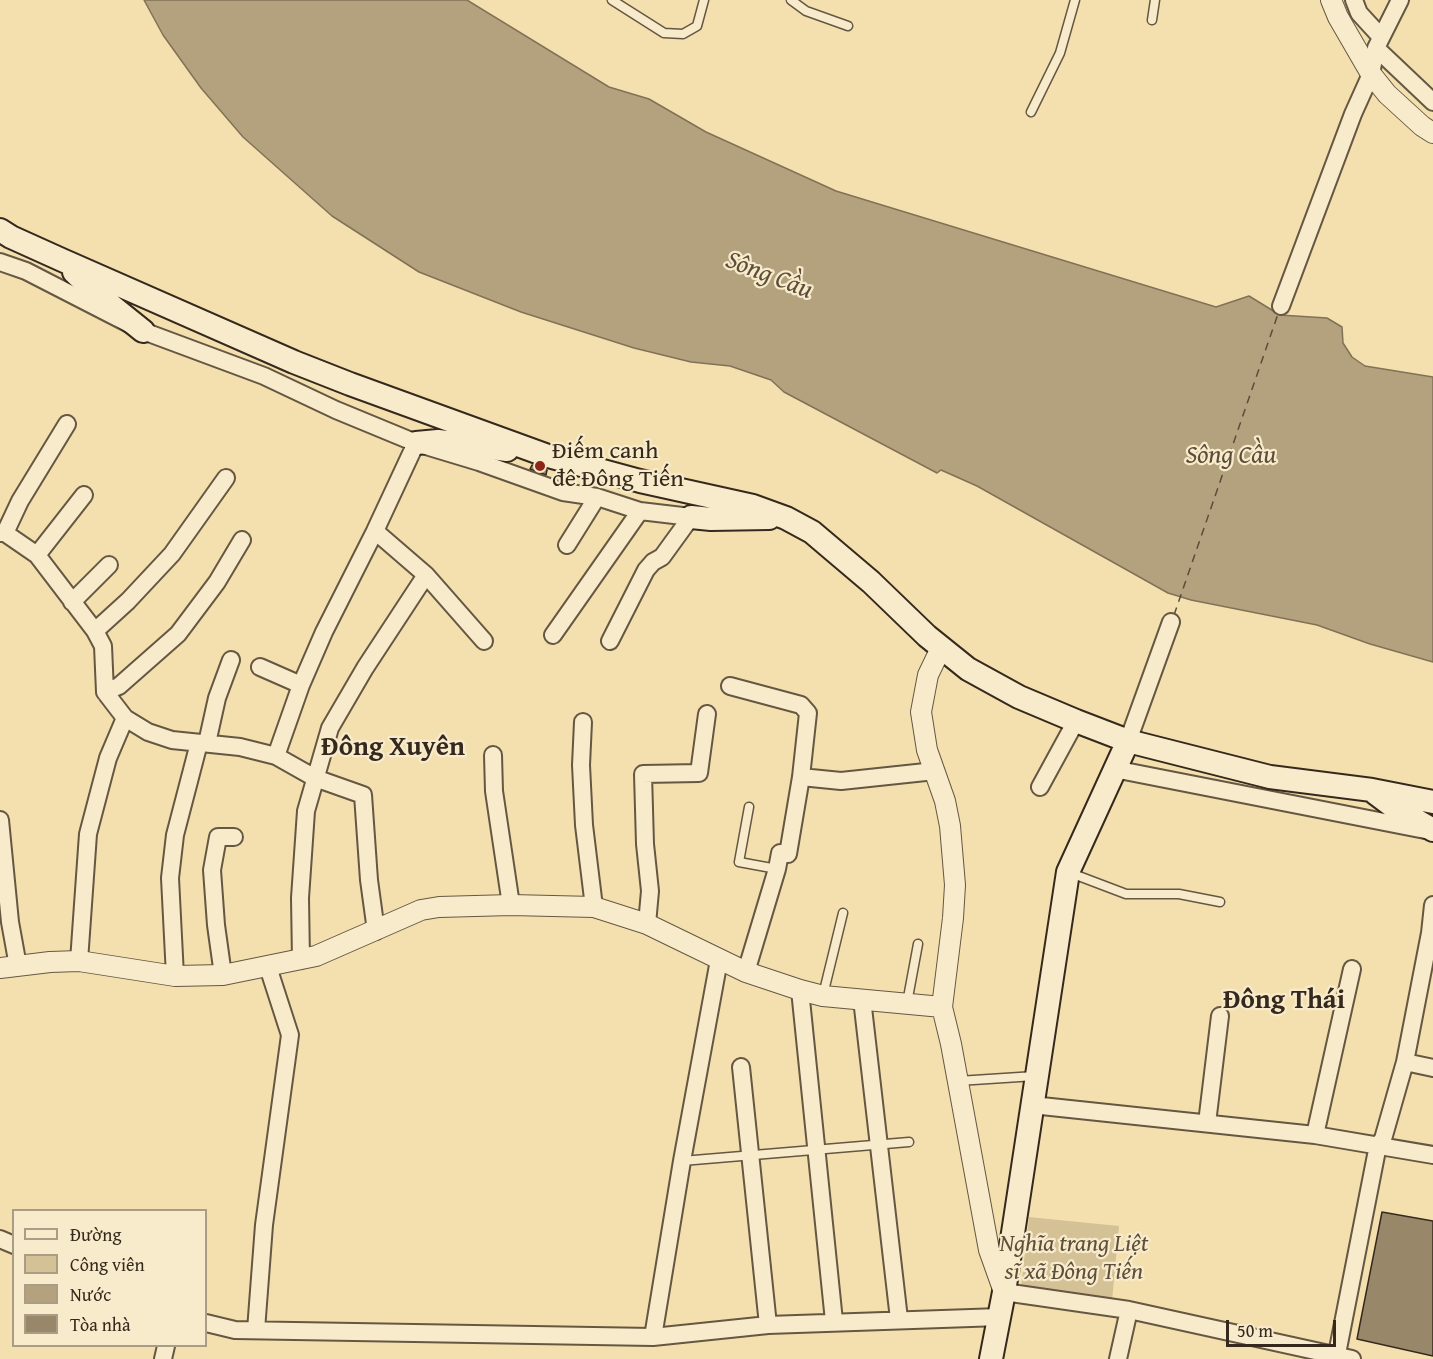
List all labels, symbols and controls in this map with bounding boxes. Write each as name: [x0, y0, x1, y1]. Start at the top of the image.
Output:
water label: Sông Cầu: [721, 245, 817, 307]
place label: Điếm canh đê Đông Tiến: [552, 438, 684, 494]
water label: Sông Cầu: [1185, 440, 1277, 472]
marker: Điếm canh đê Đông Tiến: [533, 459, 547, 473]
district label: Đông Xuyên: [321, 732, 465, 764]
district label: Đông Thái: [1223, 985, 1345, 1017]
legend: [12, 1209, 207, 1347]
text: Đường: [70, 1221, 121, 1248]
park label: Nghĩa trang Liệt sĩ xã Đông Tiến: [1000, 1231, 1148, 1287]
text: Công viên: [70, 1251, 145, 1278]
text: Nước: [70, 1281, 111, 1308]
scale bar: [1229, 1308, 1338, 1346]
text: Tòa nhà: [70, 1311, 130, 1338]
text: 50 m: [1237, 1317, 1273, 1344]

